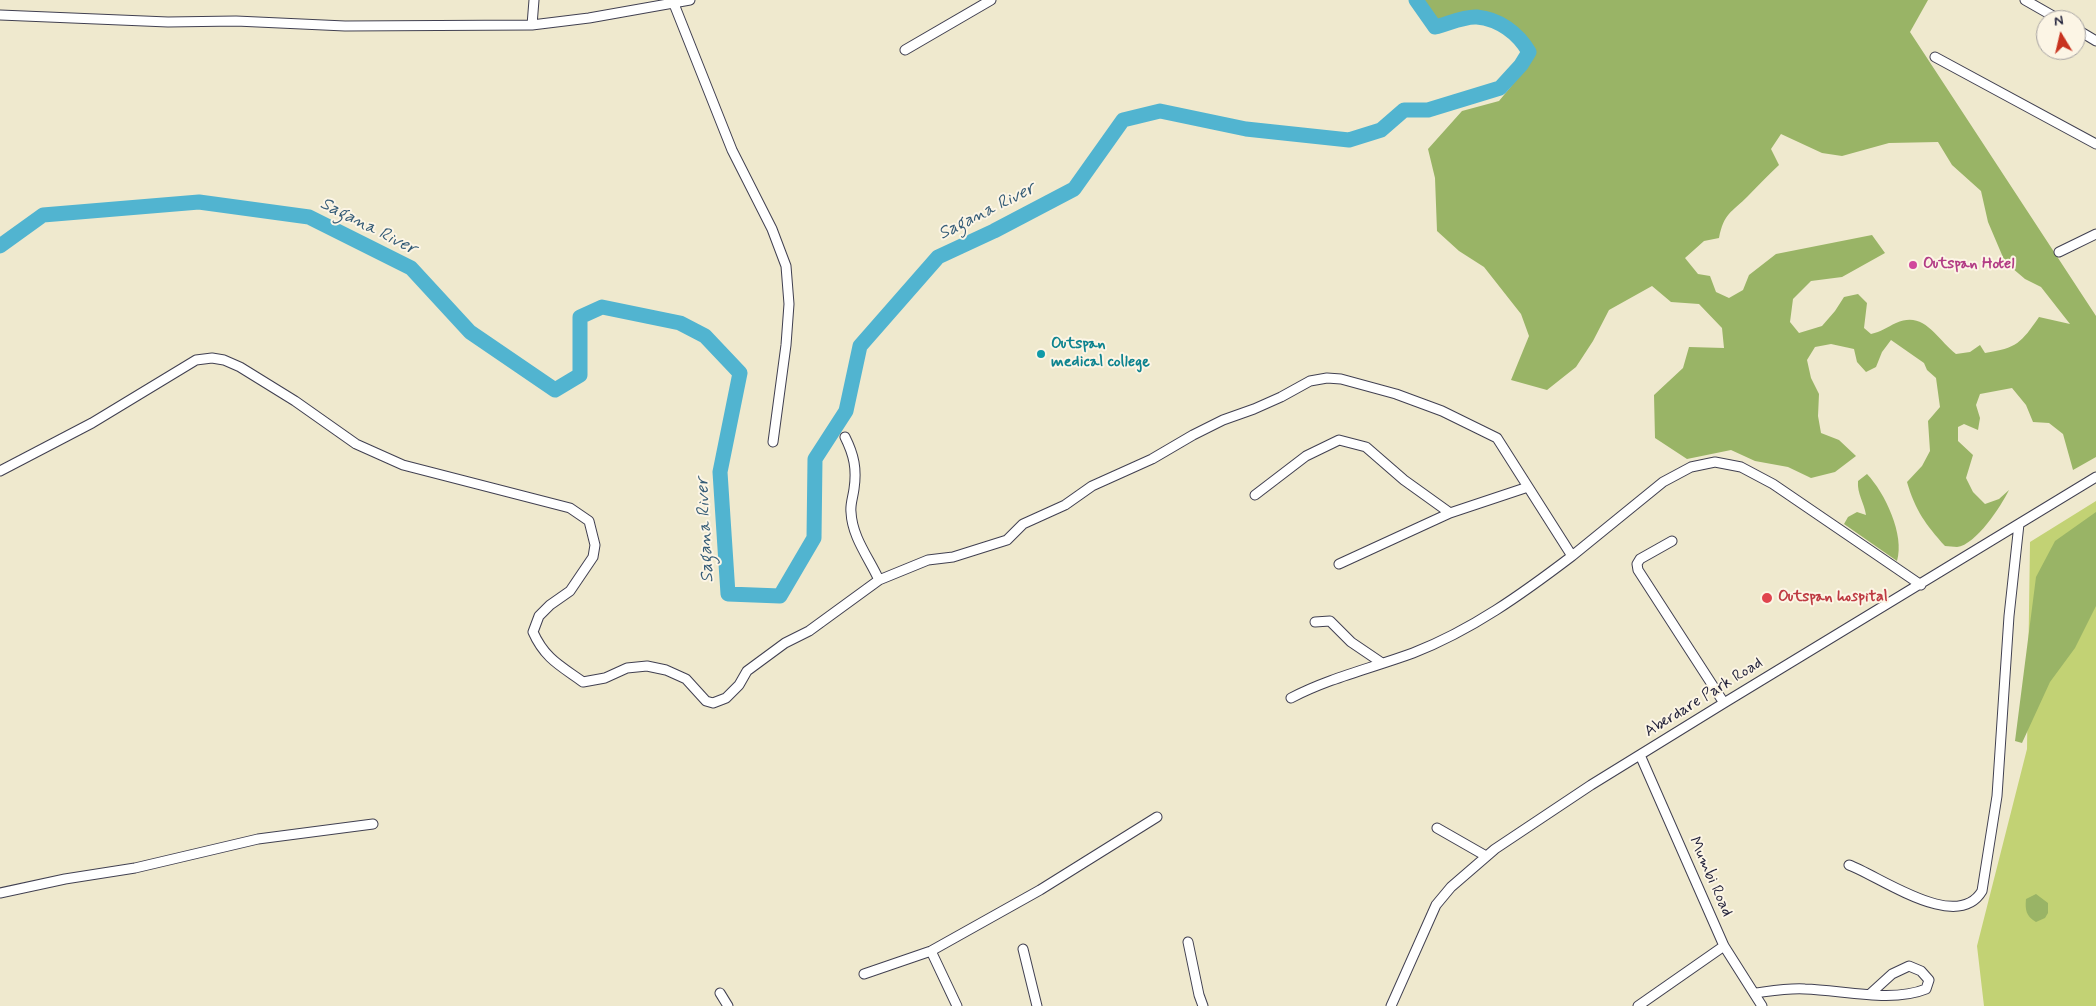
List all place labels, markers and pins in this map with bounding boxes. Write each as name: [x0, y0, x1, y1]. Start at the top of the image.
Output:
place label: Outspan Hotel: [1923, 255, 2015, 275]
marker: Outspan Hotel: [1907, 259, 1919, 271]
place label: Outspan medical college: [1051, 335, 1150, 373]
marker: Outspan medical college: [1035, 348, 1047, 360]
place label: Outspan hospital: [1778, 588, 1888, 608]
marker: Outspan hospital: [1760, 591, 1774, 605]

